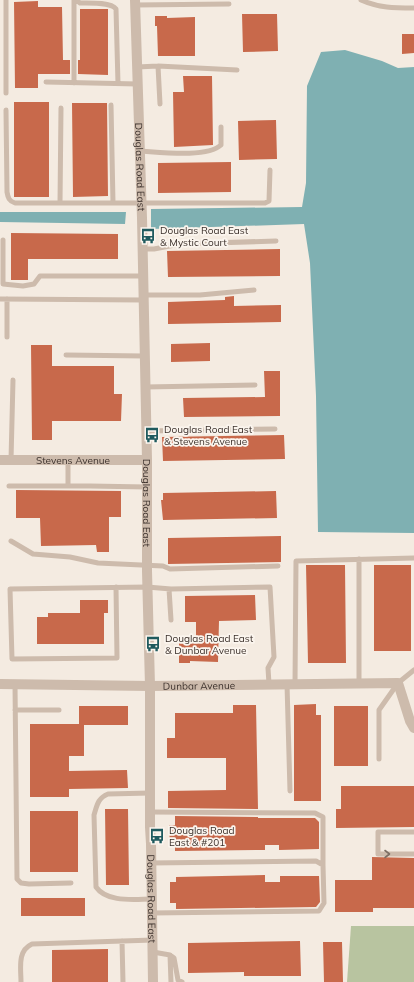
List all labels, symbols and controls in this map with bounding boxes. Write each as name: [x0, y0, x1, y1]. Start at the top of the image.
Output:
street label: Douglas Road East: [132, 123, 148, 212]
place label: Douglas Road East & Mystic Court: [160, 224, 249, 249]
bus stop icon: Douglas Road East & Mystic Court: [139, 227, 157, 245]
place label: Douglas Road East & Stevens Avenue: [164, 423, 253, 448]
bus stop icon: Douglas Road East & Stevens Avenue: [143, 426, 161, 444]
street label: Stevens Avenue: [36, 454, 110, 467]
street label: Douglas Road East: [141, 459, 154, 548]
place label: Douglas Road East & Dunbar Avenue: [165, 632, 254, 657]
bus stop icon: Douglas Road East & Dunbar Avenue: [144, 635, 162, 653]
street label: Dunbar Avenue: [163, 678, 235, 692]
place label: Douglas Road East & #201: [169, 824, 234, 849]
bus stop icon: Douglas Road East & #201: [148, 827, 166, 845]
one-way arrow: [384, 850, 390, 858]
street label: Douglas Road East: [145, 854, 159, 944]

